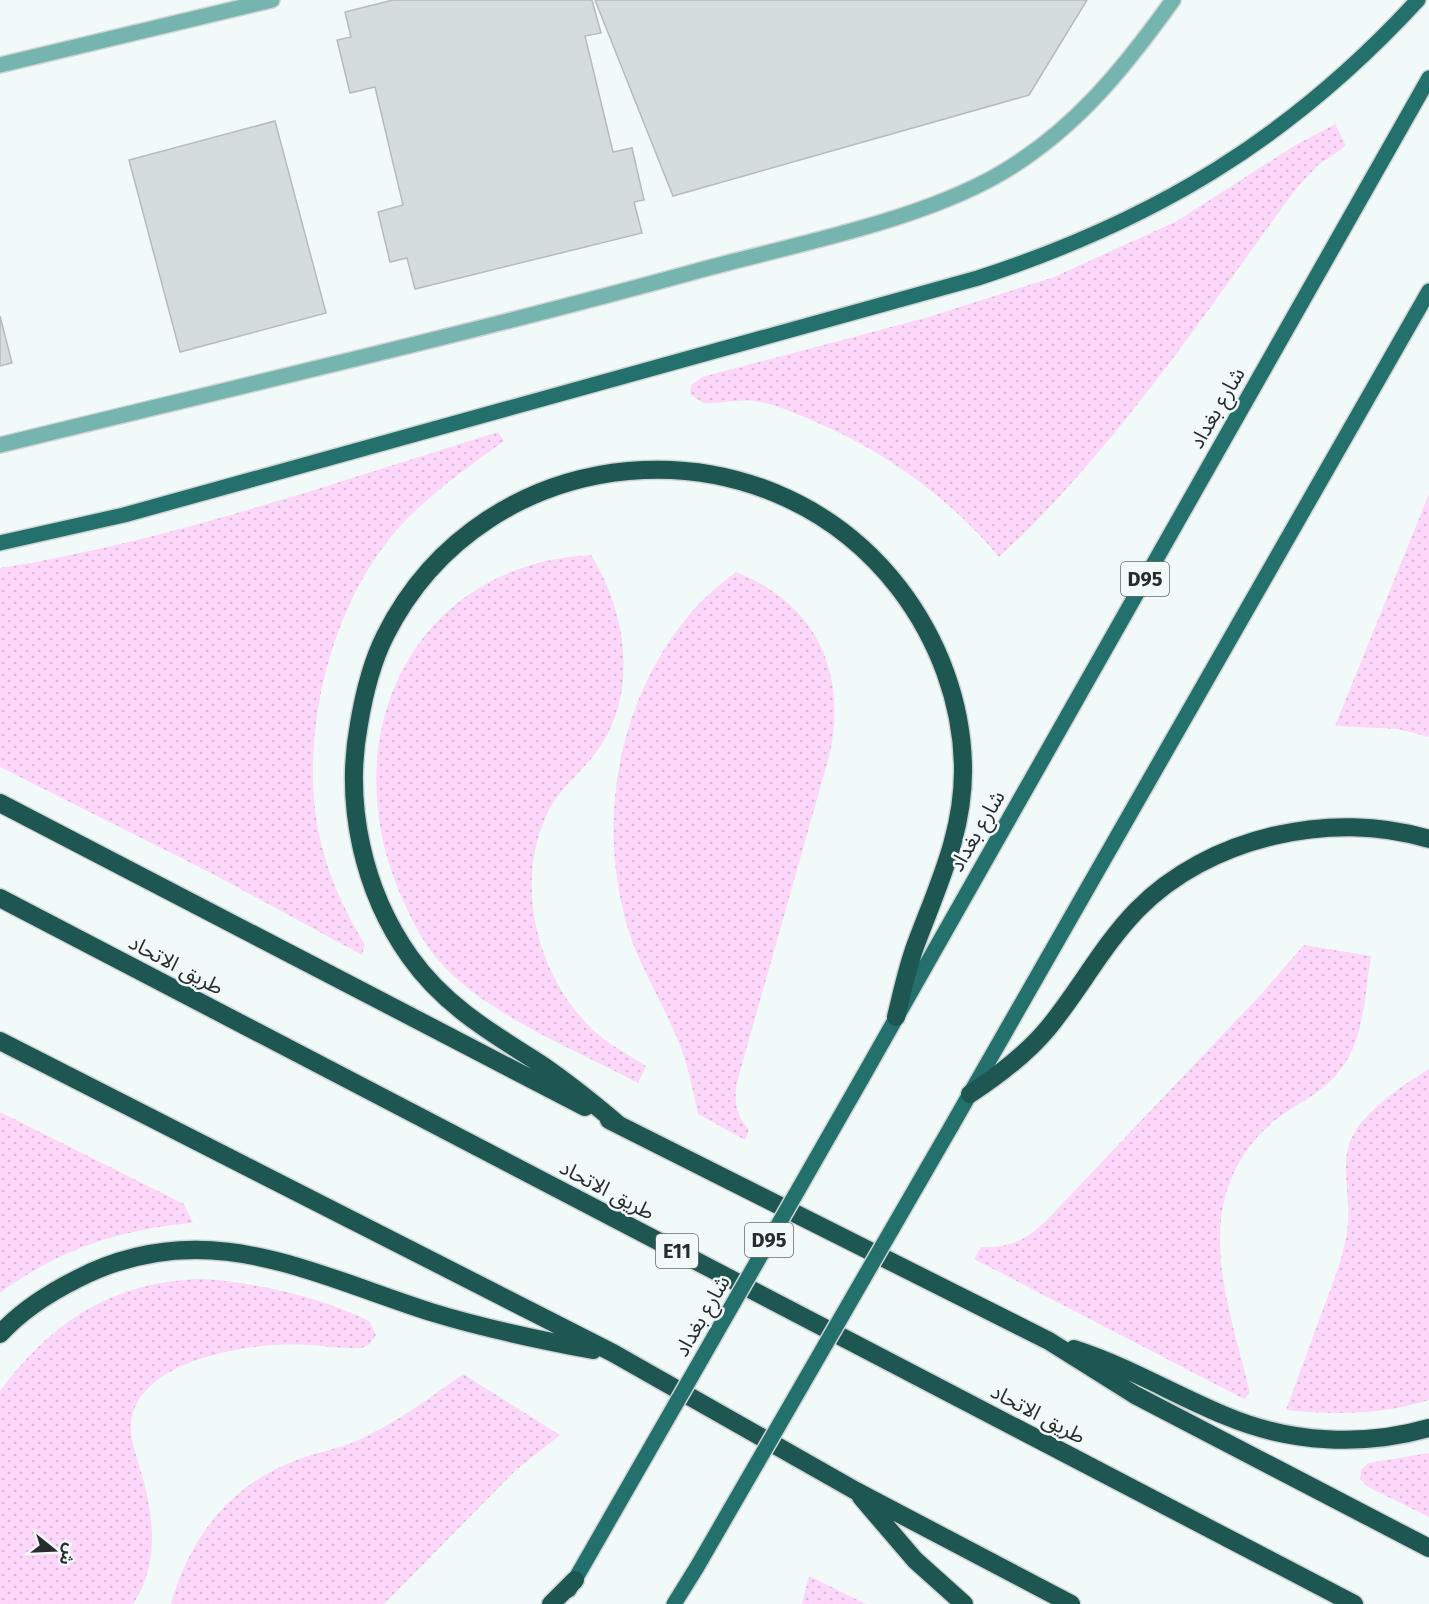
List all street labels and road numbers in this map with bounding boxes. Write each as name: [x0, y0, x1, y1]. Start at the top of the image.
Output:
street label: شارع بغداد: [1183, 363, 1252, 454]
road number: D95: [1121, 562, 1169, 596]
street label: شارع بغداد: [943, 786, 1012, 877]
street label: طريق الاتحاد: [124, 929, 228, 1001]
street label: طريق الاتحاد: [555, 1154, 659, 1226]
road number: D95: [745, 1223, 793, 1257]
road number: E11: [656, 1234, 698, 1268]
street label: شارع بغداد: [668, 1271, 737, 1362]
street label: طريق الاتحاد: [986, 1378, 1090, 1450]

